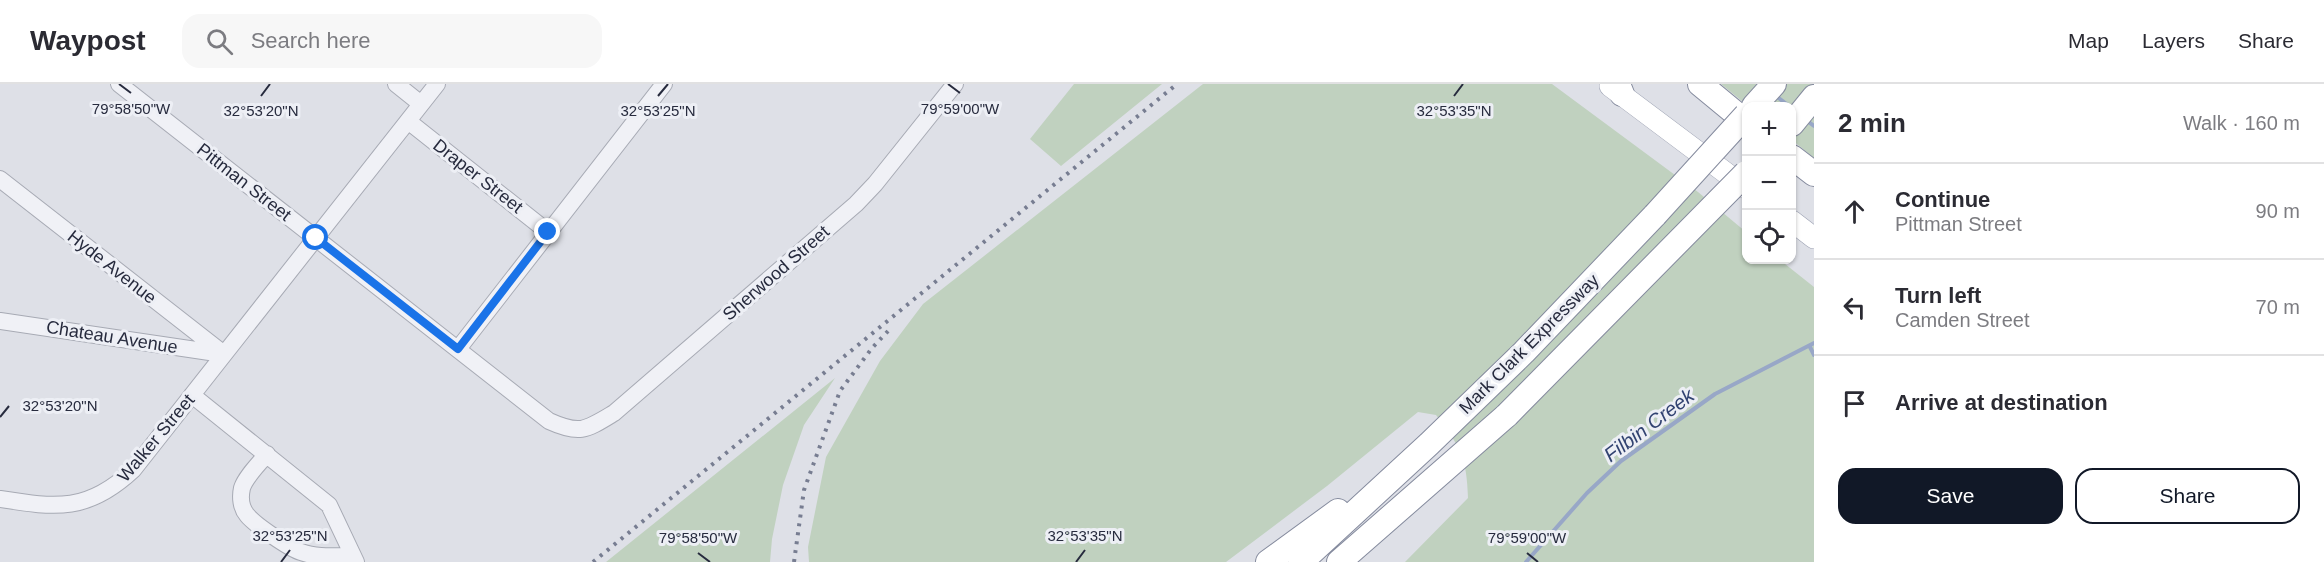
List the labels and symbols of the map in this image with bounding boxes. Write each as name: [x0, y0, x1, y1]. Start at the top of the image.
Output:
text: 79°58'50"W: [92, 100, 171, 117]
text: 79°59'00"W: [921, 100, 1000, 117]
text: 32°53'20"N: [223, 102, 299, 119]
text: 32°53'25"N: [620, 102, 696, 119]
text: 32°53'35"N: [1416, 102, 1492, 119]
street label: Draper Street: [429, 135, 527, 217]
street label: Pittman Street: [193, 139, 295, 225]
route end: [534, 218, 560, 244]
street label: Sherwood Street: [719, 221, 833, 325]
route start: [302, 224, 328, 250]
street label: Hyde Avenue: [64, 226, 160, 308]
street label: Mark Clark Expressway: [1455, 270, 1603, 418]
street label: Chateau Avenue: [45, 317, 179, 357]
water label: Filbin Creek: [1600, 384, 1699, 466]
street label: Walker Street: [114, 390, 198, 486]
text: 32°53'20"N: [22, 397, 98, 414]
text: 32°53'25"N: [252, 527, 328, 544]
text: 32°53'35"N: [1047, 527, 1123, 544]
text: 79°58'50"W: [659, 529, 738, 546]
text: 79°59'00"W: [1488, 529, 1567, 546]

